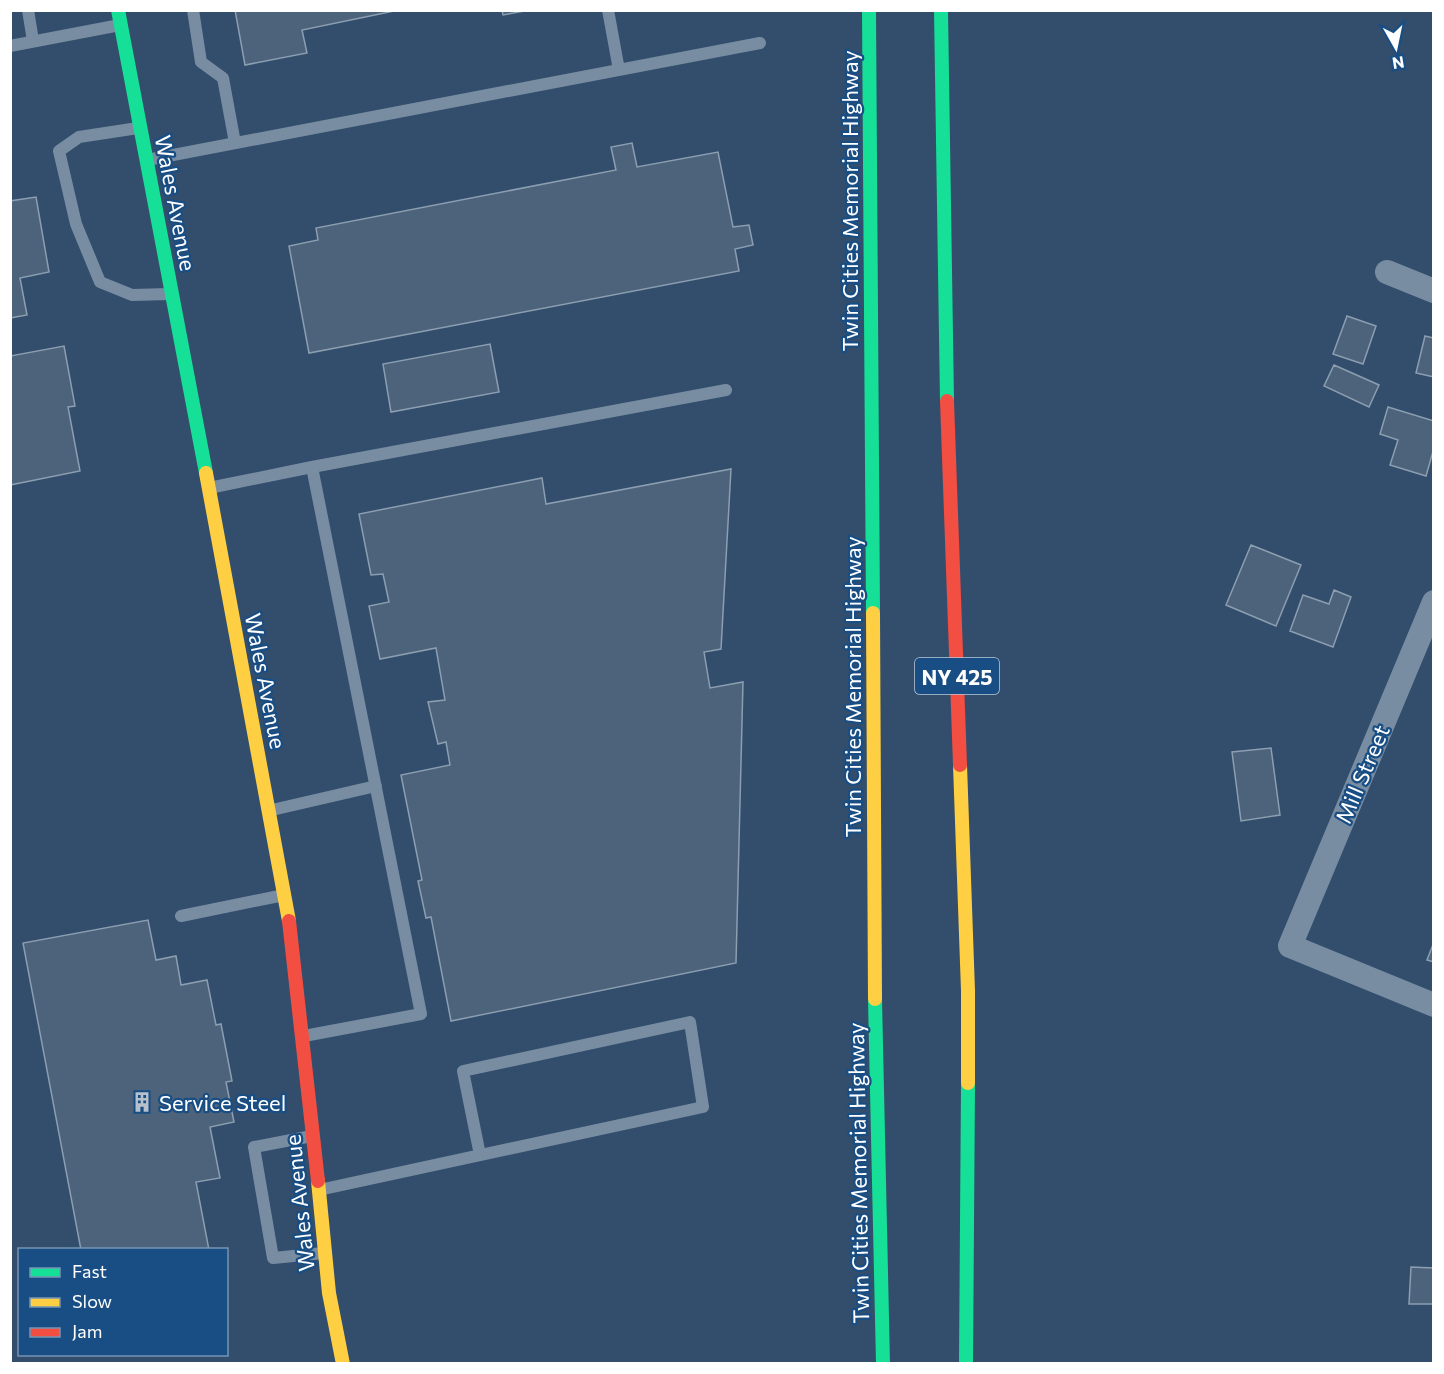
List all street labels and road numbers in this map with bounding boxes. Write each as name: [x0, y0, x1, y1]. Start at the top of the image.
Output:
street label: Twin Cities Memorial Highway: [836, 50, 863, 352]
street label: Wales Avenue: [150, 133, 202, 273]
street label: Twin Cities Memorial Highway: [839, 536, 866, 838]
street label: Wales Avenue: [240, 611, 292, 751]
road number: NY 425: [915, 658, 999, 694]
street label: Mill Street: [1329, 721, 1395, 827]
street label: Twin Cities Memorial Highway: [842, 1022, 874, 1324]
street label: Wales Avenue: [278, 1133, 320, 1273]

